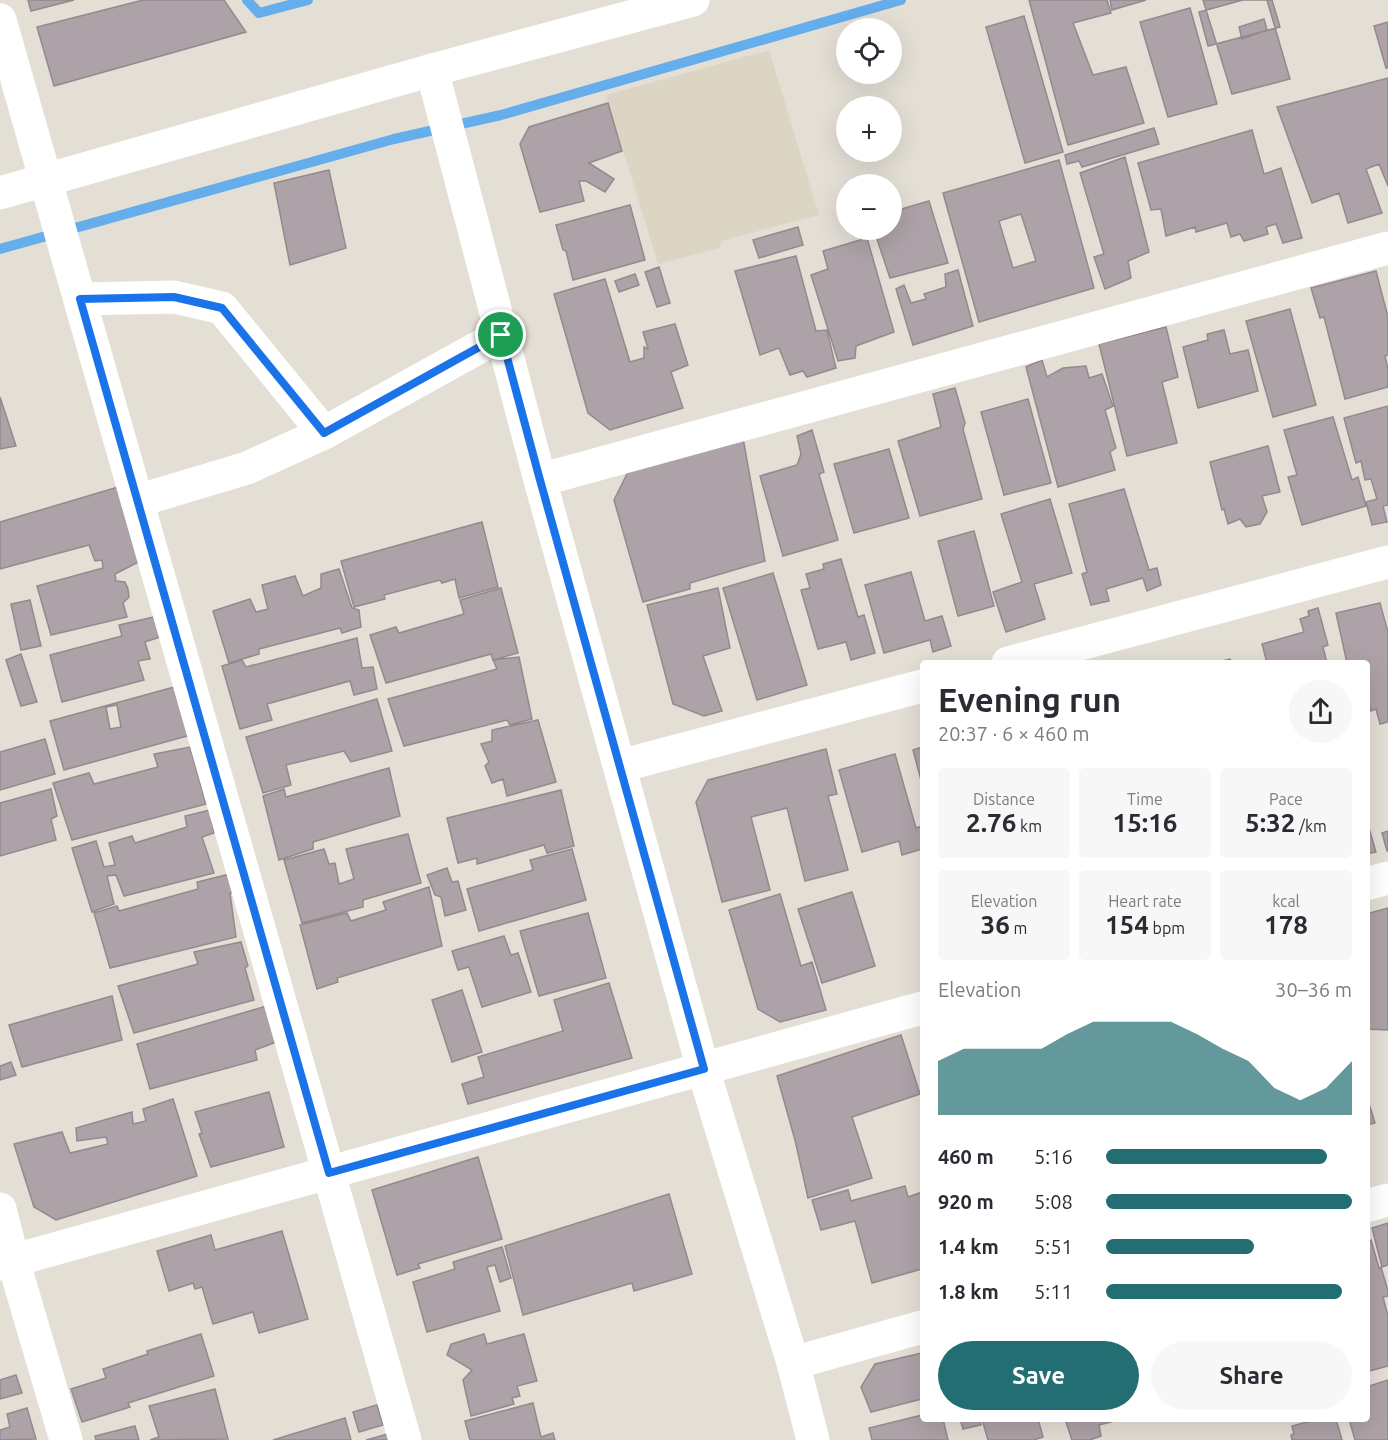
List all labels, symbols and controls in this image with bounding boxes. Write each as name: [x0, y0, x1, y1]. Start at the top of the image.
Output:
map controls: [836, 18, 902, 240]
button: locate: [836, 18, 902, 84]
button: +: [836, 96, 902, 162]
button: −: [836, 174, 902, 240]
pin: [475, 309, 526, 360]
icon: arrive: [484, 318, 517, 351]
button: share: [1289, 680, 1352, 743]
text: Evening run: [938, 681, 1121, 718]
text: 20:37 · 6 × 460 m: [938, 722, 1090, 745]
text: Distance: [973, 790, 1035, 808]
text: Time: [1127, 790, 1163, 808]
text: Pace: [1269, 790, 1303, 808]
text: 2.76: [966, 808, 1016, 837]
text: 15:16: [1112, 808, 1178, 837]
text: 5:32: [1245, 808, 1295, 837]
text: km: [1016, 817, 1042, 835]
text: /km: [1295, 817, 1327, 835]
text: Elevation: [971, 892, 1037, 910]
text: Heart rate: [1108, 892, 1182, 910]
text: kcal: [1272, 892, 1300, 910]
text: 36: [981, 910, 1010, 939]
text: 154: [1105, 910, 1149, 939]
text: 178: [1264, 910, 1308, 939]
text: m: [1010, 919, 1027, 937]
text: bpm: [1149, 919, 1185, 937]
text: Elevation: [938, 978, 1021, 1001]
text: 30–36 m: [1275, 978, 1352, 1001]
text: 460 m: [938, 1145, 994, 1168]
text: 5:16: [1034, 1145, 1073, 1168]
text: 920 m: [938, 1190, 994, 1213]
text: 5:08: [1034, 1190, 1073, 1213]
text: 1.4 km: [938, 1235, 999, 1258]
text: 5:51: [1034, 1235, 1073, 1258]
text: 1.8 km: [938, 1280, 999, 1303]
text: 5:11: [1034, 1280, 1073, 1303]
button: Save: [938, 1341, 1139, 1410]
button: Share: [1151, 1341, 1352, 1410]

